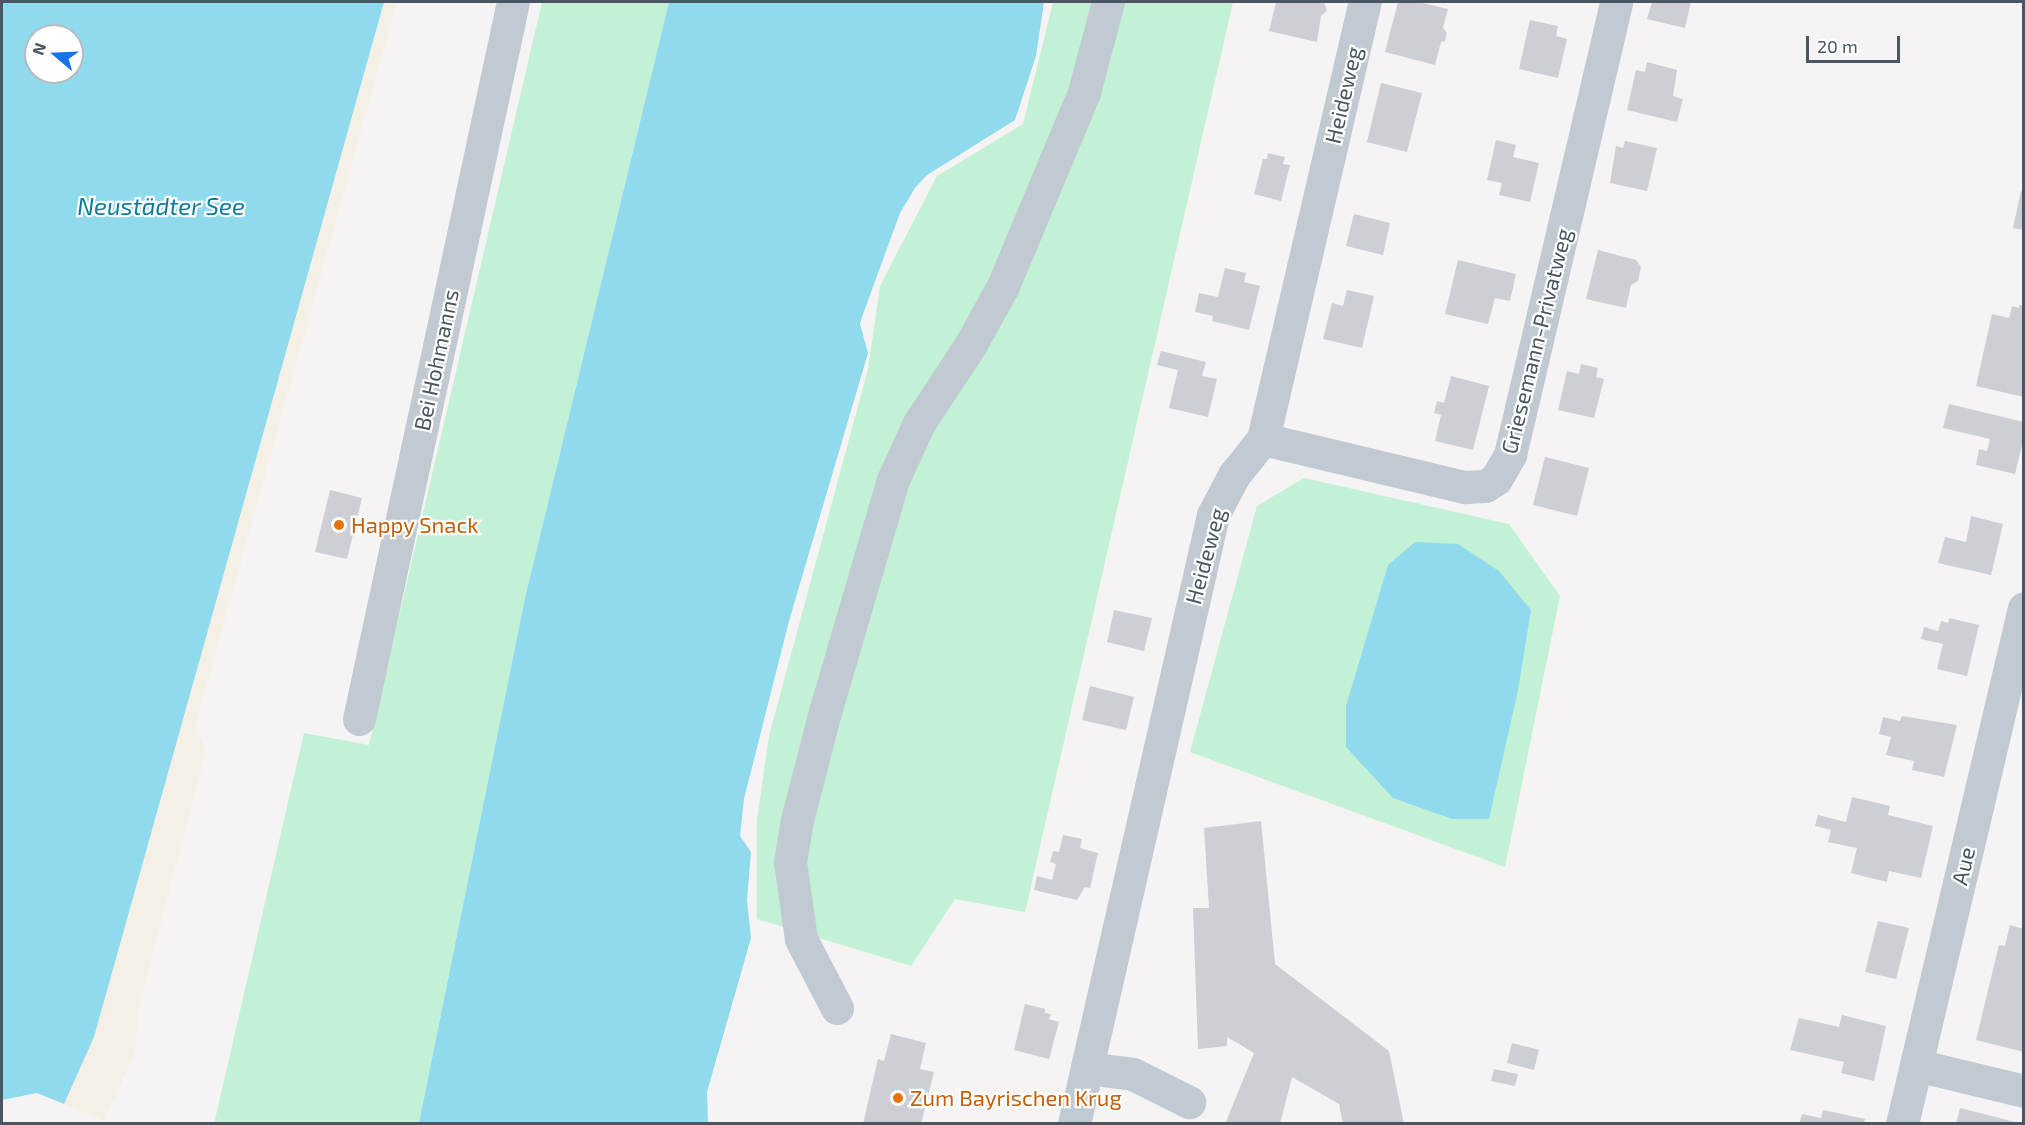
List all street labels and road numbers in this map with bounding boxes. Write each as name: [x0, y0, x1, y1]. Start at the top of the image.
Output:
street label: Heideweg: [1319, 44, 1367, 146]
street label: Griesemann-Privatweg: [1495, 226, 1577, 456]
street label: Bei Hohmanns: [408, 287, 464, 433]
street label: Heideweg: [1179, 505, 1231, 607]
street label: Aue: [1946, 844, 1980, 888]

